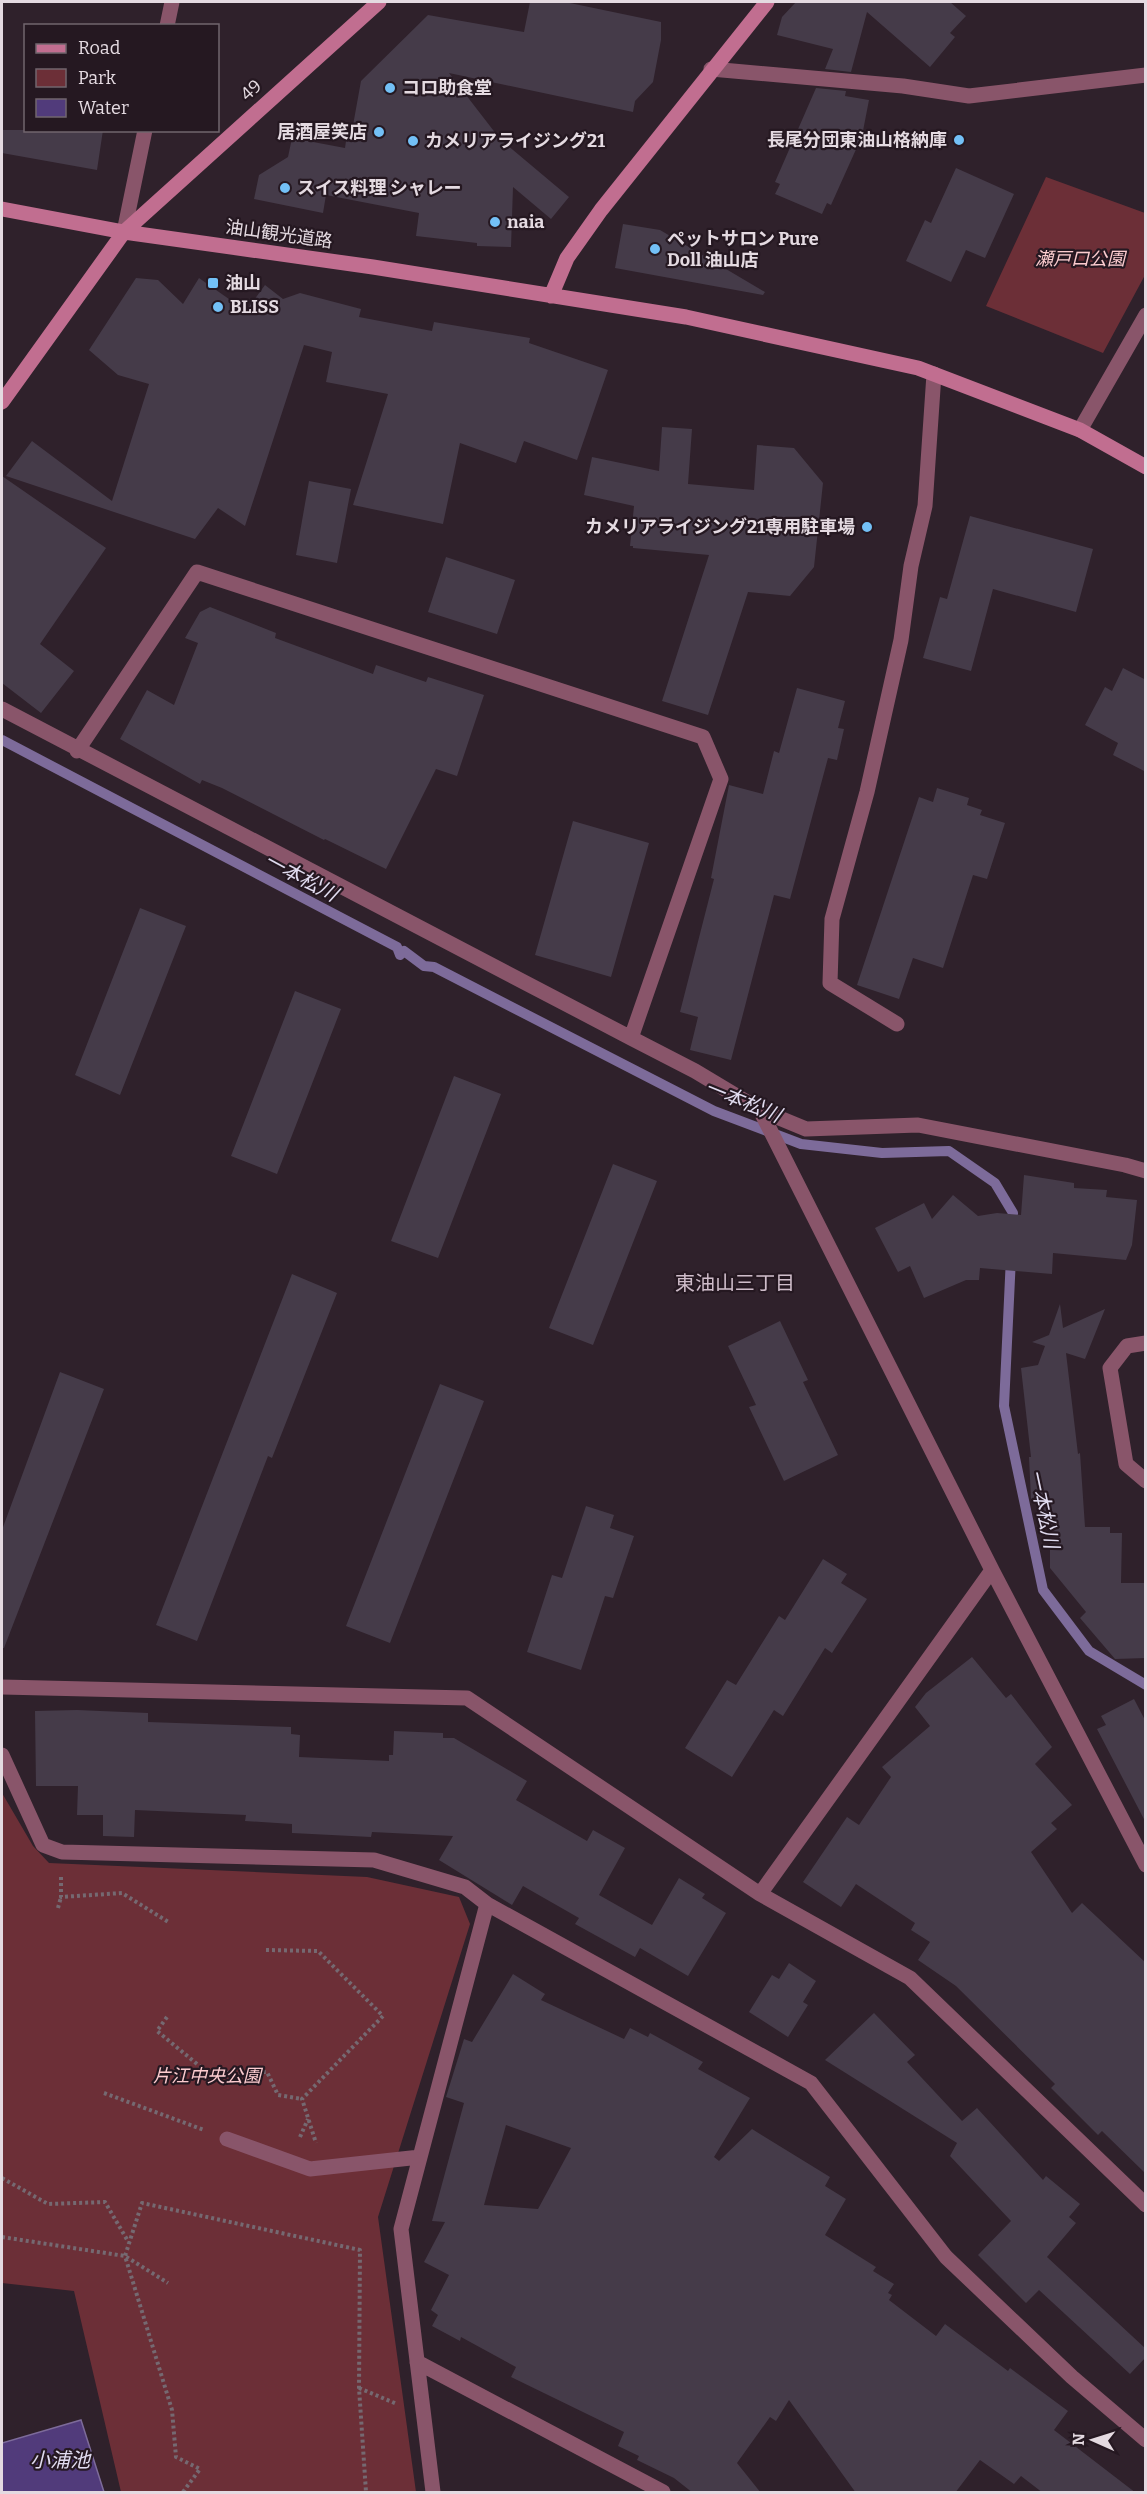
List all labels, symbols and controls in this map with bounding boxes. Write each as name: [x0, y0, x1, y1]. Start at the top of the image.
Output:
legend: [24, 24, 219, 132]
text: Road: [78, 37, 121, 59]
text: Park: [78, 67, 117, 89]
street label: 49: [236, 75, 266, 105]
place label: コロ助食堂: [402, 77, 492, 99]
marker: コロ助食堂: [383, 81, 397, 95]
text: Water: [78, 97, 129, 119]
place label: 居酒屋笑店: [277, 121, 367, 143]
marker: 居酒屋笑店: [372, 125, 386, 139]
place label: 長尾分団東油山格納庫: [767, 129, 947, 151]
place label: カメリアライジング21: [425, 130, 605, 152]
marker: 長尾分団東油山格納庫: [952, 133, 966, 147]
marker: カメリアライジング21: [406, 134, 420, 148]
place label: スイス料理 シャレー: [297, 177, 462, 199]
marker: スイス料理 シャレー: [278, 181, 292, 195]
place label: naia: [507, 211, 544, 233]
marker: naia: [488, 215, 502, 229]
street label: 油山観光道路: [224, 216, 334, 252]
place label: ペットサロン Pure Doll 油山店: [667, 228, 819, 271]
marker: ペットサロン Pure Doll 油山店: [648, 242, 662, 256]
park label: 瀬戸口公園: [1035, 248, 1128, 270]
place label: 油山: [225, 272, 261, 294]
marker: 油山: [206, 276, 220, 290]
place label: BLISS: [230, 296, 279, 318]
marker: BLISS: [211, 300, 225, 314]
place label: カメリアライジング21専用駐車場: [585, 516, 855, 538]
marker: カメリアライジング21専用駐車場: [860, 520, 874, 534]
water label: 一本松川: [260, 848, 344, 907]
water label: 一本松川: [701, 1075, 786, 1128]
district label: 東油山三丁目: [675, 1271, 795, 1295]
water label: 一本松川: [1024, 1467, 1064, 1553]
park label: 片江中央公園: [153, 2065, 264, 2087]
north arrow: [1063, 2410, 1123, 2470]
text: N: [1069, 2433, 1088, 2446]
water label: 小浦池: [30, 2448, 92, 2472]

